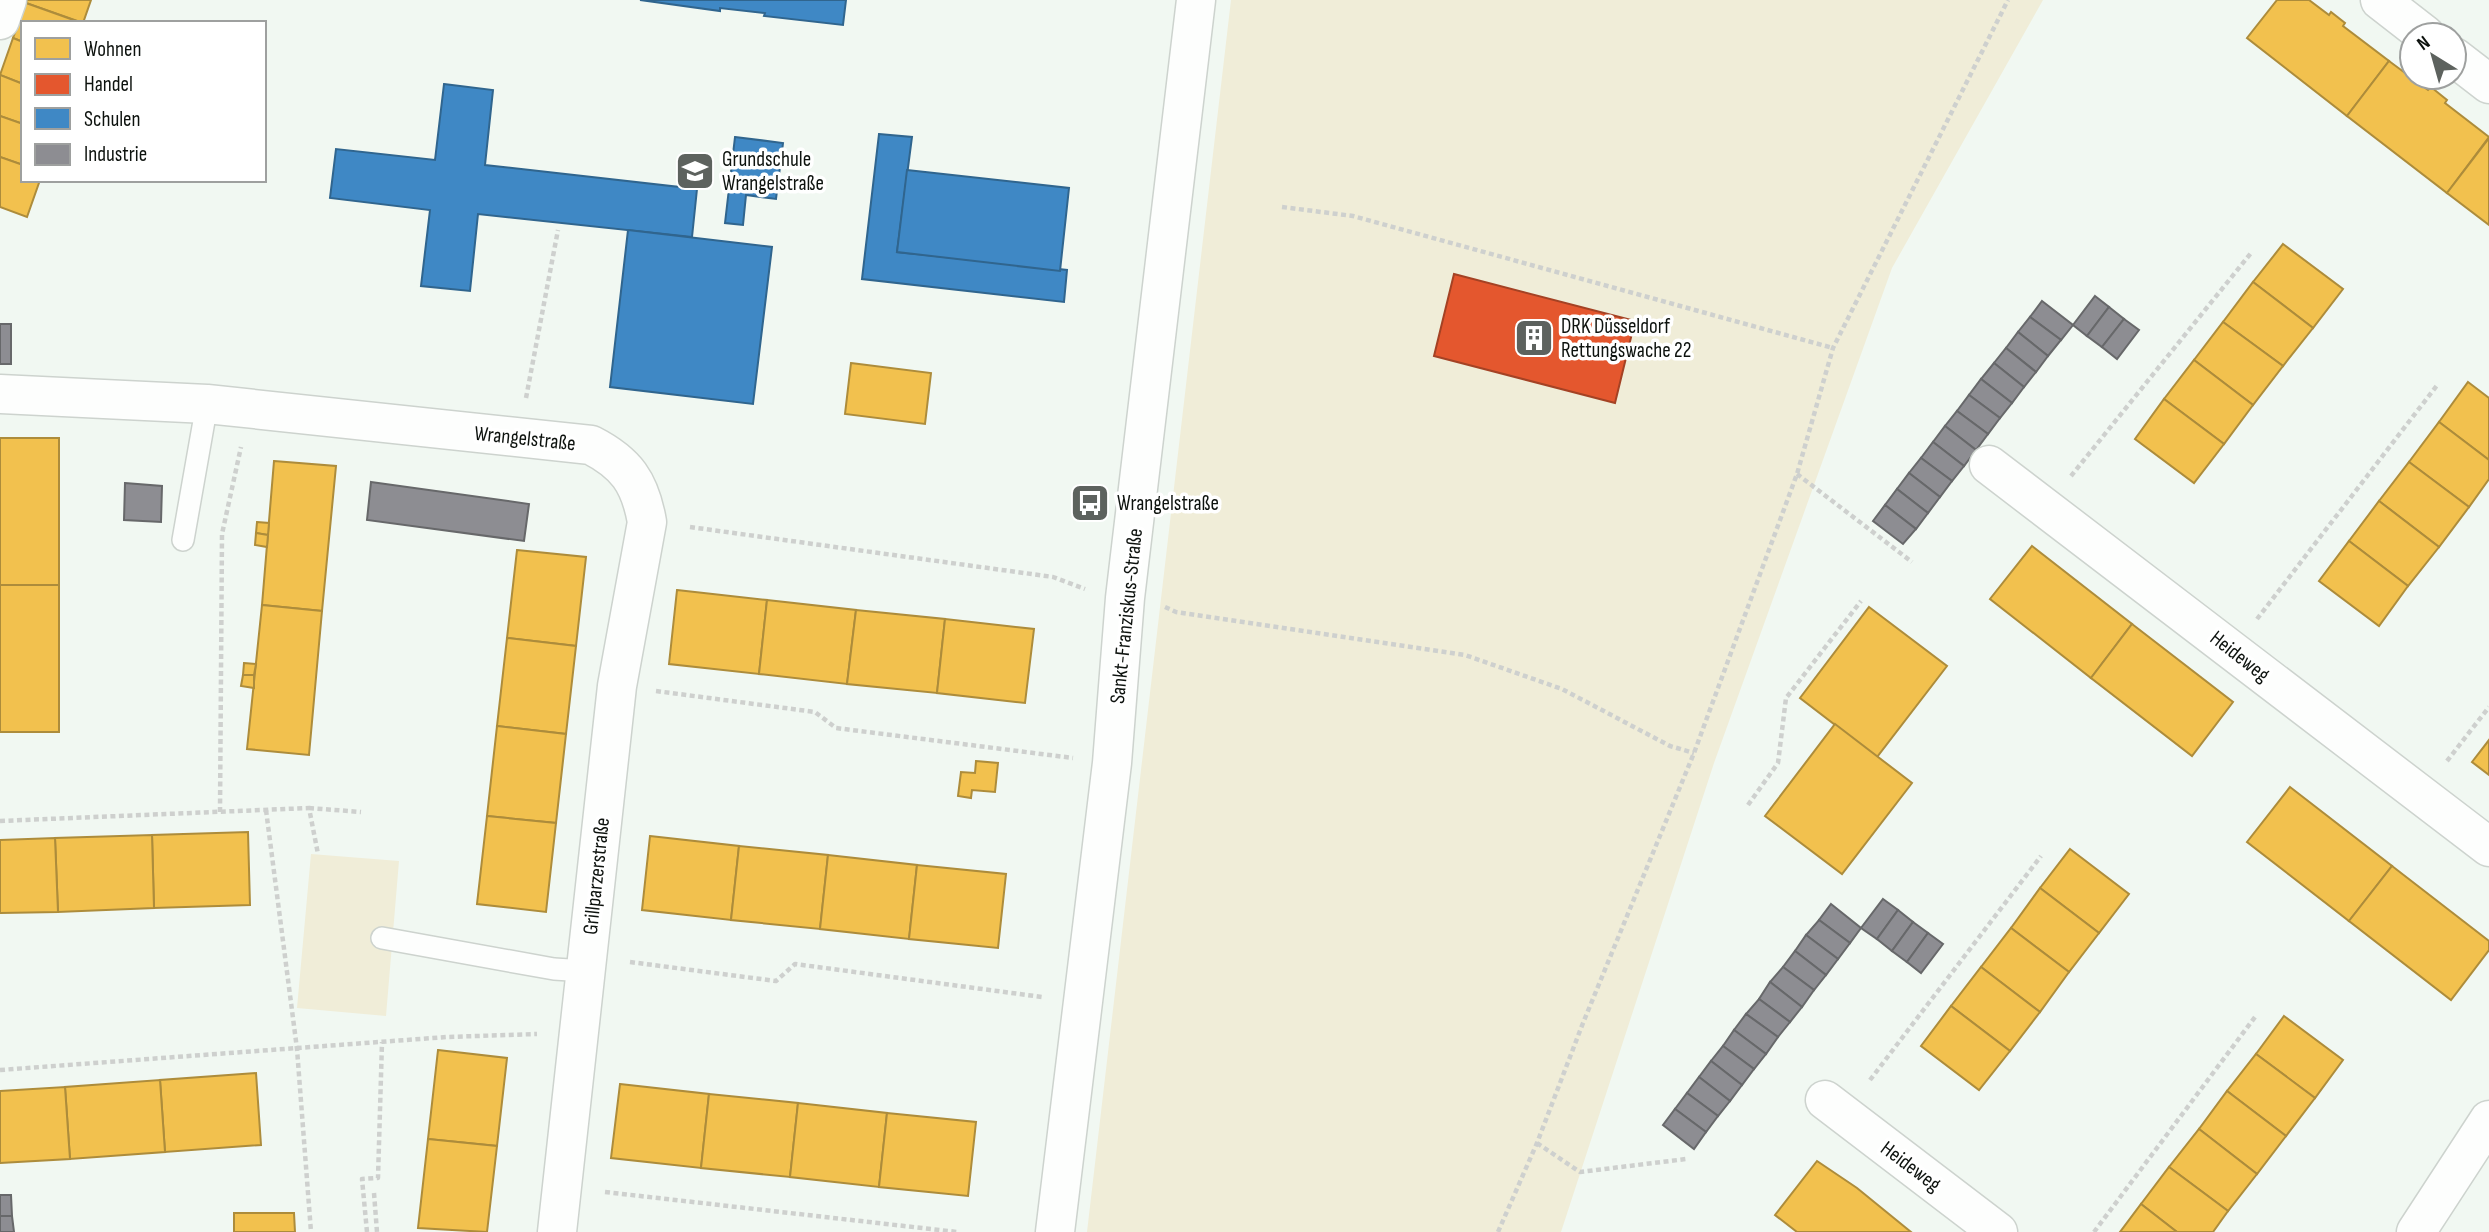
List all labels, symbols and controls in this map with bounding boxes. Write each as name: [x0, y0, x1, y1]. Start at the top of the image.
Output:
legend: [21, 21, 266, 182]
north arrow: [2398, 21, 2468, 91]
text: N: [2413, 31, 2435, 56]
text: Wohnen: [84, 37, 141, 62]
text: Handel: [84, 72, 133, 97]
text: Schulen: [84, 107, 141, 132]
text: Industrie: [84, 142, 147, 167]
place label: Grundschule Wrangelstraße: [722, 147, 824, 196]
school or university icon: Grundschule Wrangelstraße: [674, 150, 716, 192]
place label: DRK Düsseldorf Rettungswache 22: [1561, 314, 1691, 363]
building icon: DRK Düsseldorf Rettungswache 22: [1513, 317, 1555, 359]
street label: Wrangelstraße: [473, 421, 577, 456]
bus stop icon: Wrangelstraße: [1069, 482, 1111, 524]
place label: Wrangelstraße: [1117, 491, 1219, 516]
street label: Sankt-Franziskus-Straße: [1105, 527, 1148, 705]
street label: Heideweg: [2205, 625, 2274, 687]
street label: Grillparzerstraße: [578, 816, 615, 936]
street label: Heideweg: [1876, 1136, 1946, 1197]

